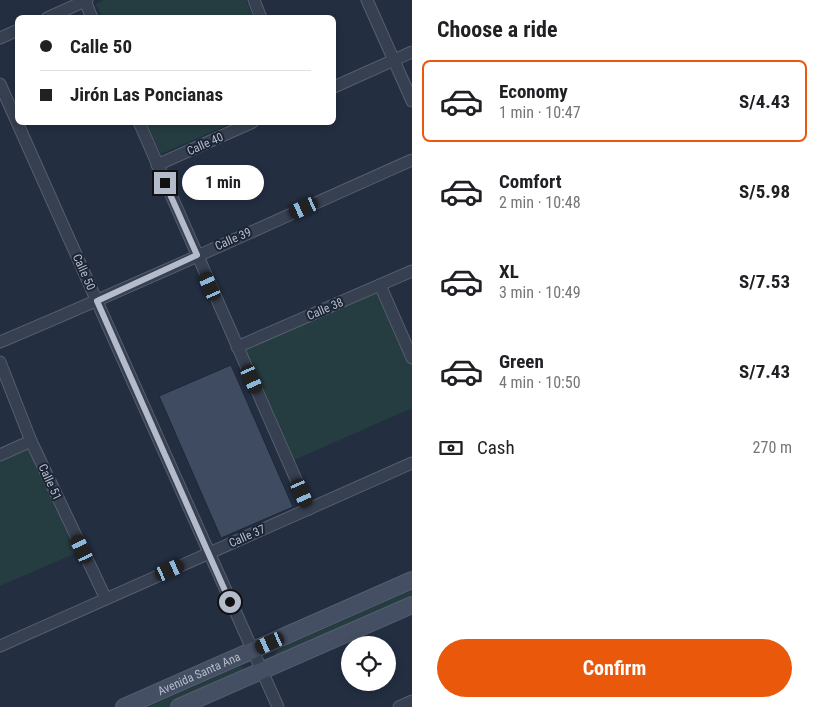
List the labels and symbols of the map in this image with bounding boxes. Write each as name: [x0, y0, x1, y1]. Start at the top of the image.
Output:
street label: Calle 40: [185, 130, 225, 158]
callout: 1 min: [182, 166, 265, 200]
route end: [154, 172, 176, 194]
car: [287, 195, 320, 221]
street label: Calle 39: [213, 225, 253, 253]
street label: Calle 50: [70, 252, 98, 292]
car: [197, 269, 222, 303]
street label: Calle 38: [305, 295, 345, 323]
car: [239, 362, 264, 396]
street label: Calle 51: [36, 462, 64, 502]
car: [289, 476, 314, 510]
street label: Calle 37: [227, 522, 267, 550]
car: [68, 532, 95, 566]
car: [153, 557, 186, 583]
route start: [219, 591, 241, 613]
car: [253, 630, 286, 656]
street label: Avenida Santa Ana: [156, 650, 243, 698]

